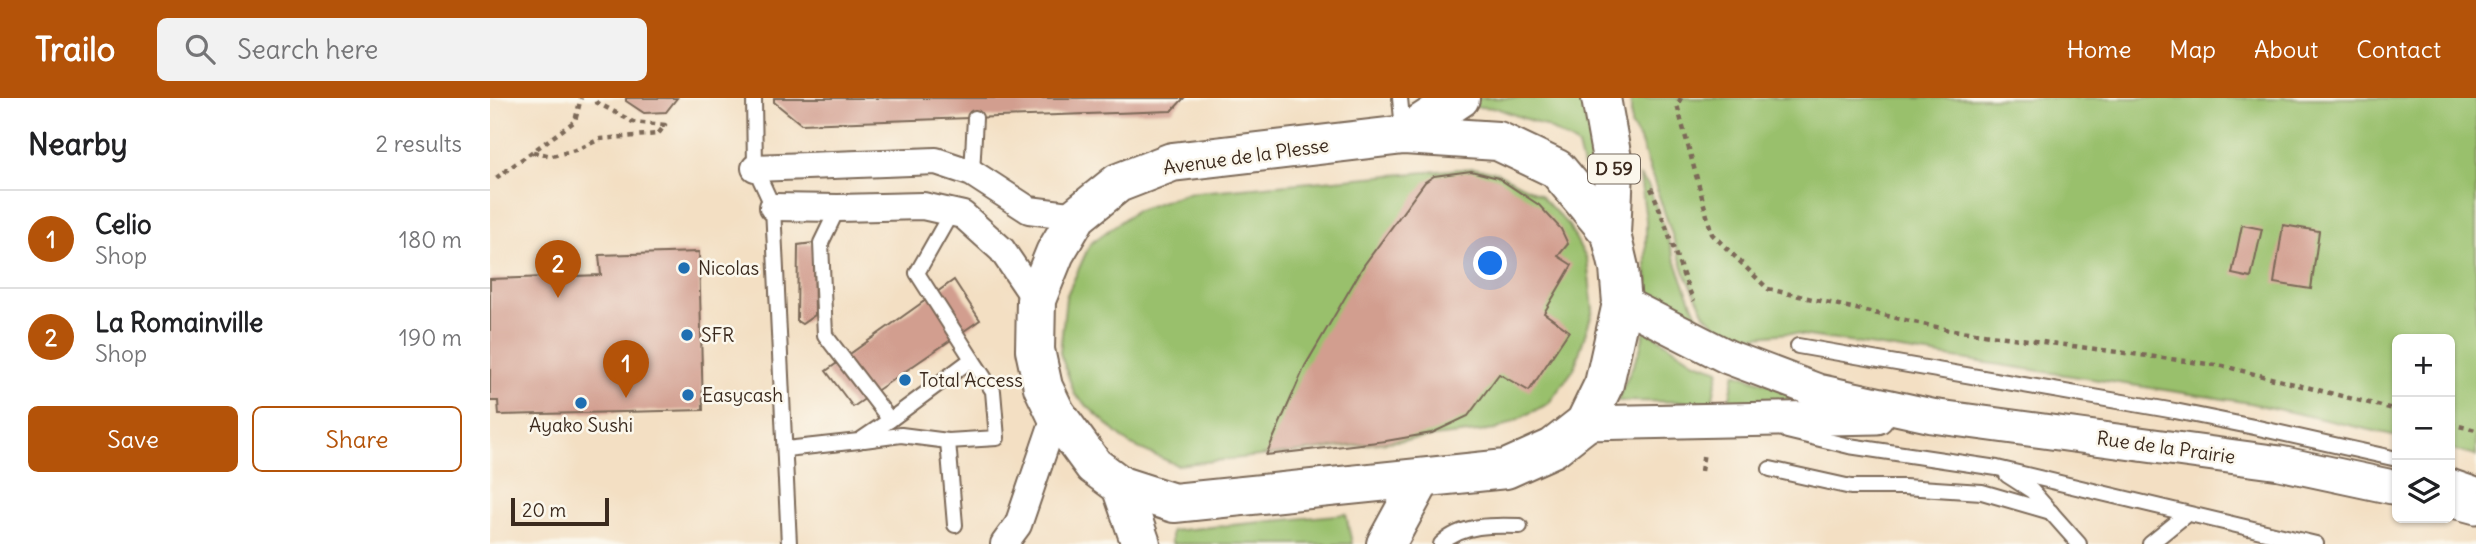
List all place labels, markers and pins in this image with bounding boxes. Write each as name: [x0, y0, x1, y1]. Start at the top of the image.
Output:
pin: 2: [535, 240, 581, 298]
place label: Nicolas: [698, 256, 759, 280]
marker: Nicolas: [676, 260, 692, 276]
place label: SFR: [701, 323, 734, 347]
marker: SFR: [679, 327, 695, 343]
pin: 1: [603, 340, 649, 398]
place label: Total Access: [919, 368, 1023, 392]
marker: Total Access: [897, 372, 913, 388]
place label: Easycash: [702, 383, 783, 407]
marker: Easycash: [680, 387, 696, 403]
marker: Ayako Sushi: [573, 395, 589, 411]
place label: Ayako Sushi: [529, 413, 633, 437]

